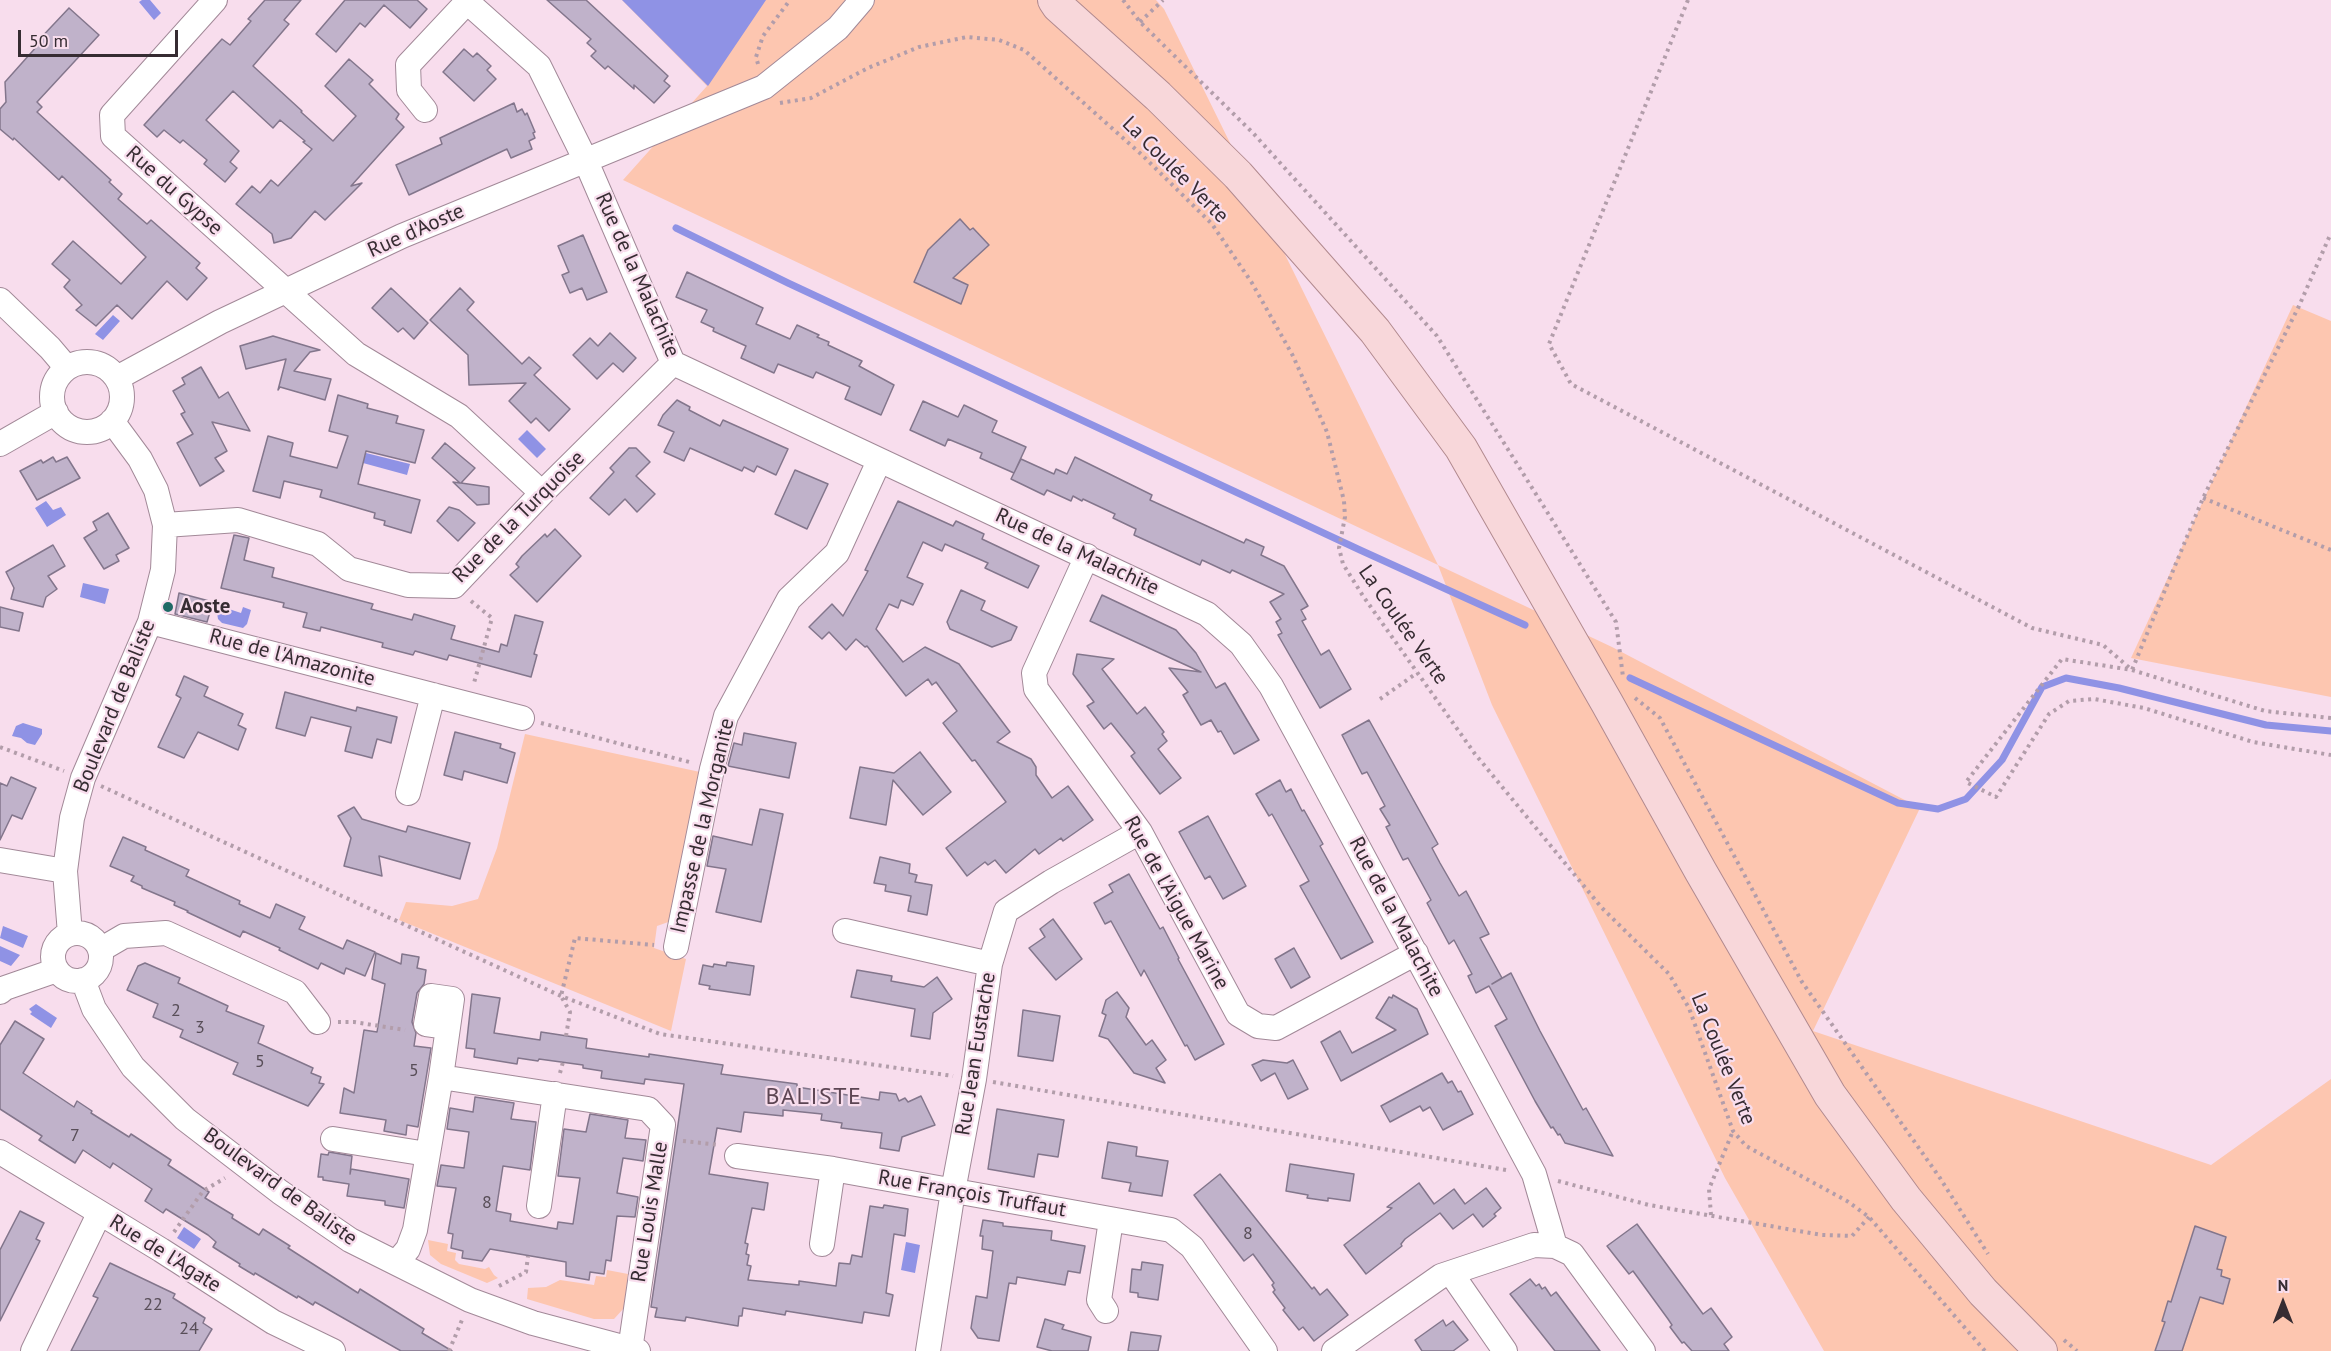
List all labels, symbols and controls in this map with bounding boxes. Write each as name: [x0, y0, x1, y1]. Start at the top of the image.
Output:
scale bar: [21, 18, 182, 56]
text: 50 m: [29, 29, 68, 52]
street label: La Coulée Verte: [1117, 112, 1233, 228]
street label: Rue du Gypse: [120, 141, 228, 241]
street label: Rue de la Malachite: [589, 189, 685, 361]
street label: Rue d'Aoste: [364, 199, 468, 263]
street label: Rue de la Turquoise: [448, 446, 590, 588]
street label: Rue de la Malachite: [991, 503, 1163, 601]
street label: La Coulée Verte: [1353, 560, 1453, 690]
place label: Aoste: [180, 594, 230, 620]
marker: Aoste: [161, 600, 175, 614]
street label: Boulevard de Baliste: [69, 616, 161, 796]
street label: Rue de l'Amazonite: [206, 624, 378, 692]
street label: Impasse de la Morganite: [666, 716, 740, 936]
street label: Rue de l'Aigue Marine: [1118, 812, 1234, 994]
street label: Rue de la Malachite: [1343, 833, 1449, 1001]
street label: Rue Jean Eustache: [951, 971, 1001, 1137]
street label: La Coulée Verte: [1685, 989, 1761, 1129]
house number: 2: [171, 1000, 181, 1022]
house number: 3: [195, 1017, 205, 1039]
house number: 5: [255, 1051, 265, 1073]
house number: 5: [409, 1060, 419, 1082]
district label: BALISTE: [766, 1083, 862, 1111]
street label: Boulevard de Baliste: [198, 1123, 362, 1251]
house number: 7: [70, 1125, 80, 1147]
street label: Rue Louis Malle: [626, 1140, 674, 1284]
street label: Rue François Truffaut: [876, 1165, 1068, 1223]
house number: 8: [482, 1192, 492, 1214]
street label: Rue de l'Agate: [105, 1210, 225, 1298]
house number: 8: [1243, 1223, 1253, 1245]
north arrow: [2253, 1273, 2313, 1333]
text: N: [2278, 1275, 2288, 1295]
house number: 22: [143, 1294, 163, 1316]
house number: 24: [179, 1318, 199, 1340]

